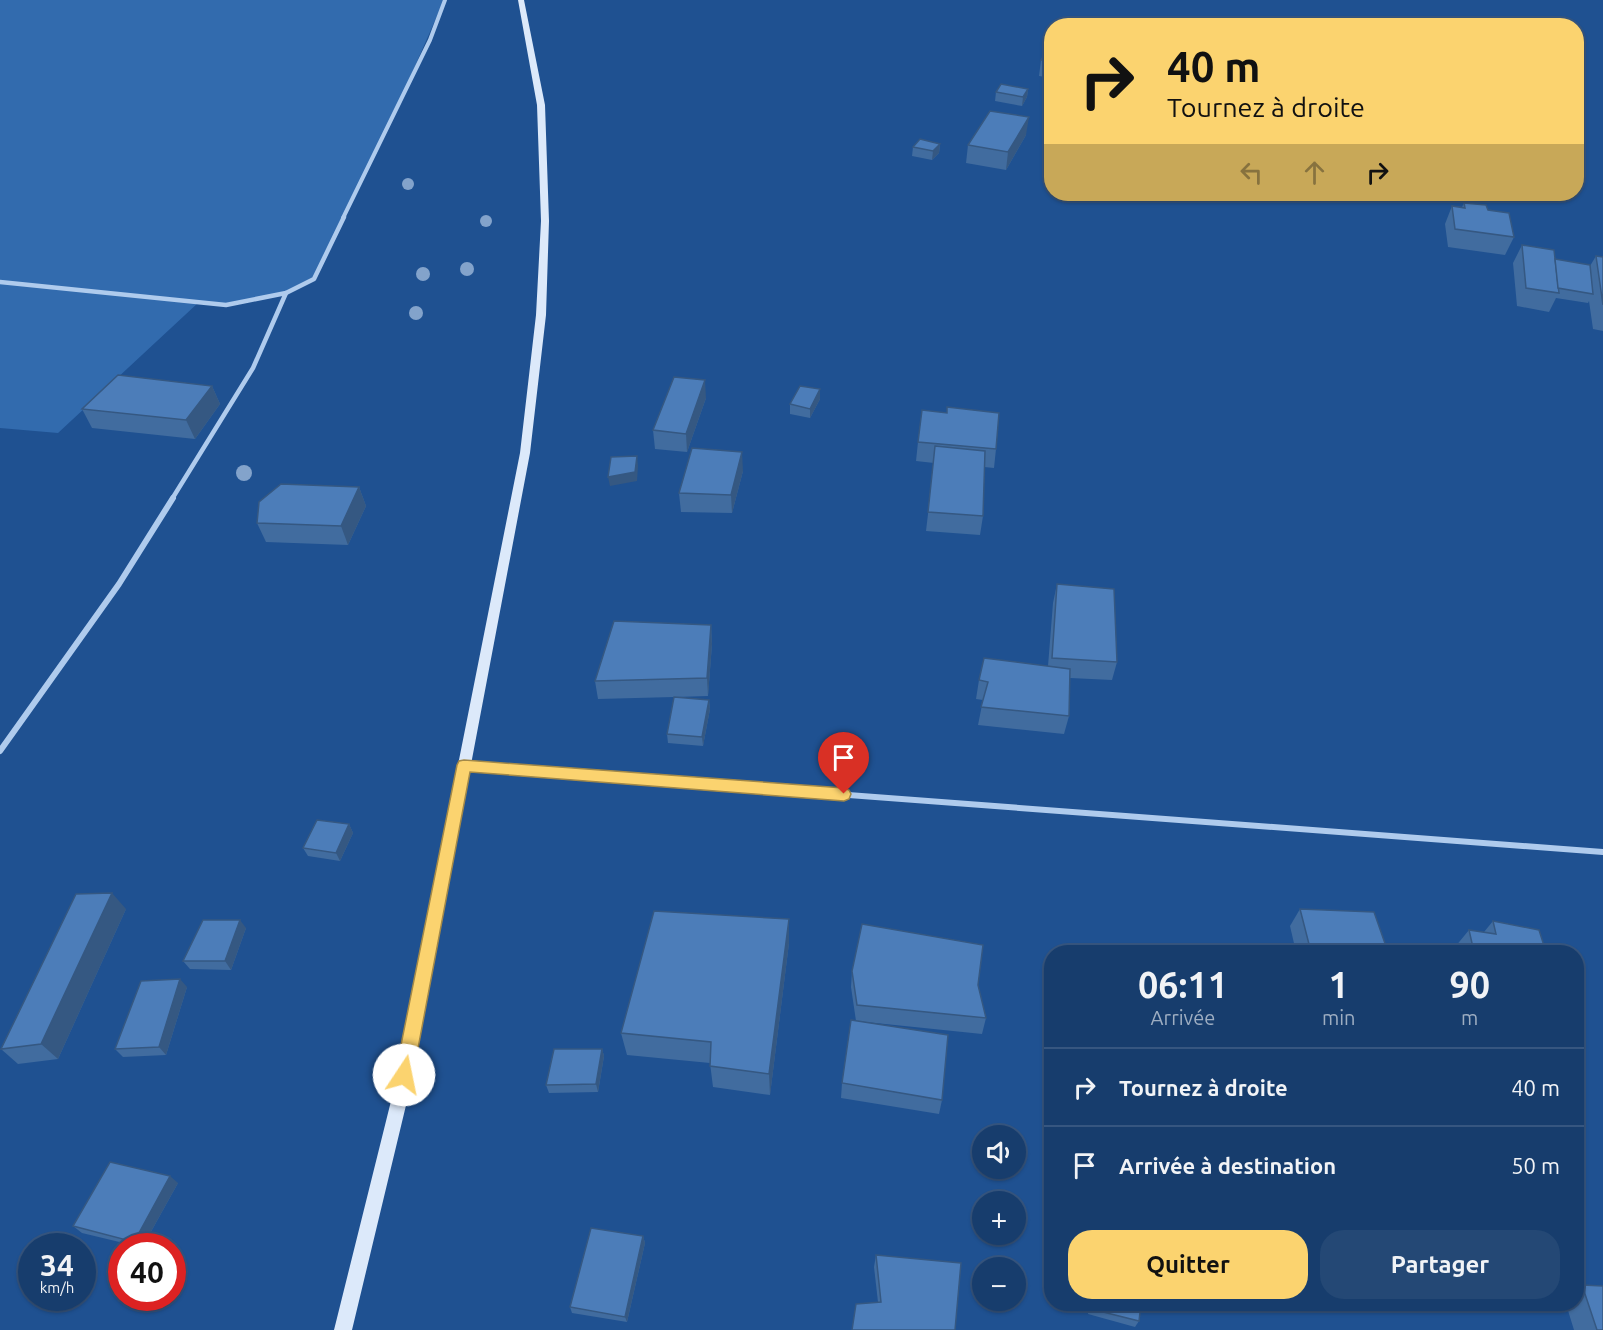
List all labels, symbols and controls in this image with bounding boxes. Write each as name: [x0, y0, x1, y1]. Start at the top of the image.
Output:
icon: right: [1068, 42, 1146, 120]
text: 40 m: [1167, 43, 1261, 90]
text: Tournez à droite: [1167, 92, 1365, 122]
icon: left: [1235, 156, 1268, 189]
icon: ahead: [1298, 156, 1331, 189]
icon: right: [1361, 156, 1394, 189]
pin: [818, 732, 869, 794]
icon: arrive: [827, 741, 860, 774]
text: 06:11: [1138, 964, 1228, 1005]
text: 1: [1329, 964, 1349, 1005]
text: 90: [1449, 964, 1490, 1005]
text: Arrivée: [1151, 1006, 1215, 1029]
text: min: [1322, 1006, 1356, 1029]
text: m: [1461, 1006, 1478, 1029]
position arrow: [372, 1043, 436, 1107]
icon: right: [1068, 1071, 1101, 1104]
text: Tournez à droite: [1119, 1075, 1288, 1100]
text: 40 m: [1511, 1075, 1560, 1100]
map controls: [972, 1125, 1026, 1311]
button: sound: [972, 1125, 1026, 1179]
icon: arrive: [1068, 1149, 1101, 1182]
text: Arrivée à destination: [1119, 1153, 1336, 1178]
text: 50 m: [1511, 1153, 1560, 1178]
button: +: [972, 1191, 1026, 1245]
button: Quitter: [1068, 1230, 1308, 1299]
button: Partager: [1320, 1230, 1560, 1299]
speed limit sign: 40: [108, 1233, 186, 1311]
text: 34: [40, 1248, 74, 1282]
button: −: [972, 1257, 1026, 1311]
text: km/h: [40, 1279, 74, 1296]

